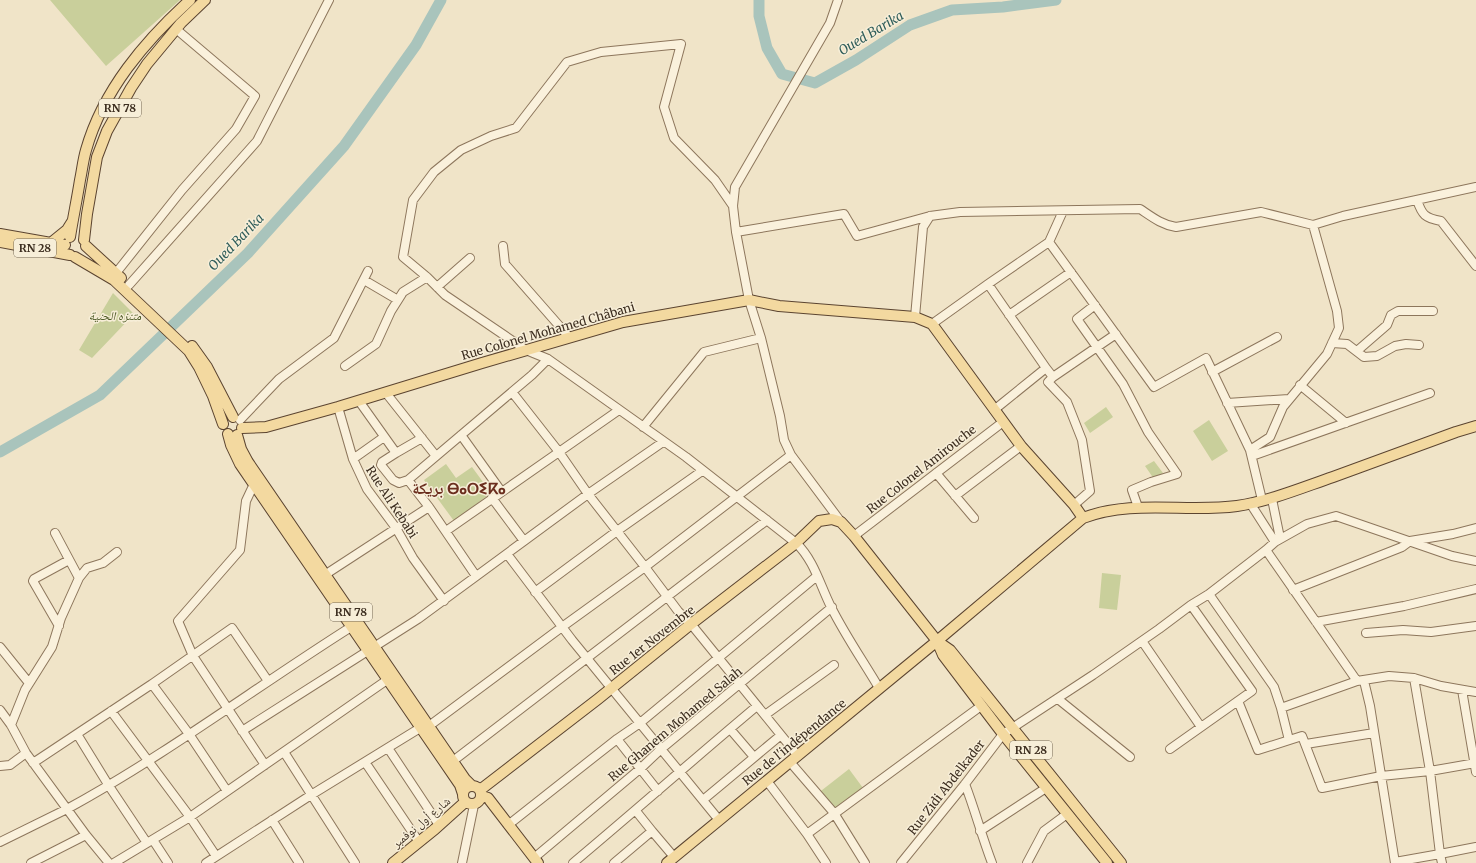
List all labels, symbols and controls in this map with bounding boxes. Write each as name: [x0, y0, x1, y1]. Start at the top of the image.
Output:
water label: Oued Barika: [835, 7, 907, 59]
road number: RN 78: [99, 99, 141, 117]
water label: Oued Barika: [205, 210, 267, 274]
road number: RN 28: [14, 239, 56, 257]
street label: Rue Colonel Mohamed Châbani: [459, 299, 637, 363]
park label: متنزه الحنية: [89, 308, 142, 323]
street label: Rue Colonel Amirouche: [863, 422, 979, 516]
street label: Rue Ali Kebabi: [363, 463, 421, 541]
district label: بريكة ⴱⴰⵔⵉⴽⴰ: [412, 478, 506, 498]
street label: Rue 1er Novembre: [606, 602, 698, 678]
road number: RN 78: [330, 603, 372, 621]
street label: Rue Ghanem Mohamed Salah: [605, 664, 745, 784]
street label: Rue de l'indépendance: [739, 696, 849, 788]
street label: Rue Zidi Abdelkader: [904, 736, 988, 838]
road number: RN 28: [1010, 741, 1052, 759]
street label: شارع أول نوفمبر: [388, 793, 454, 852]

